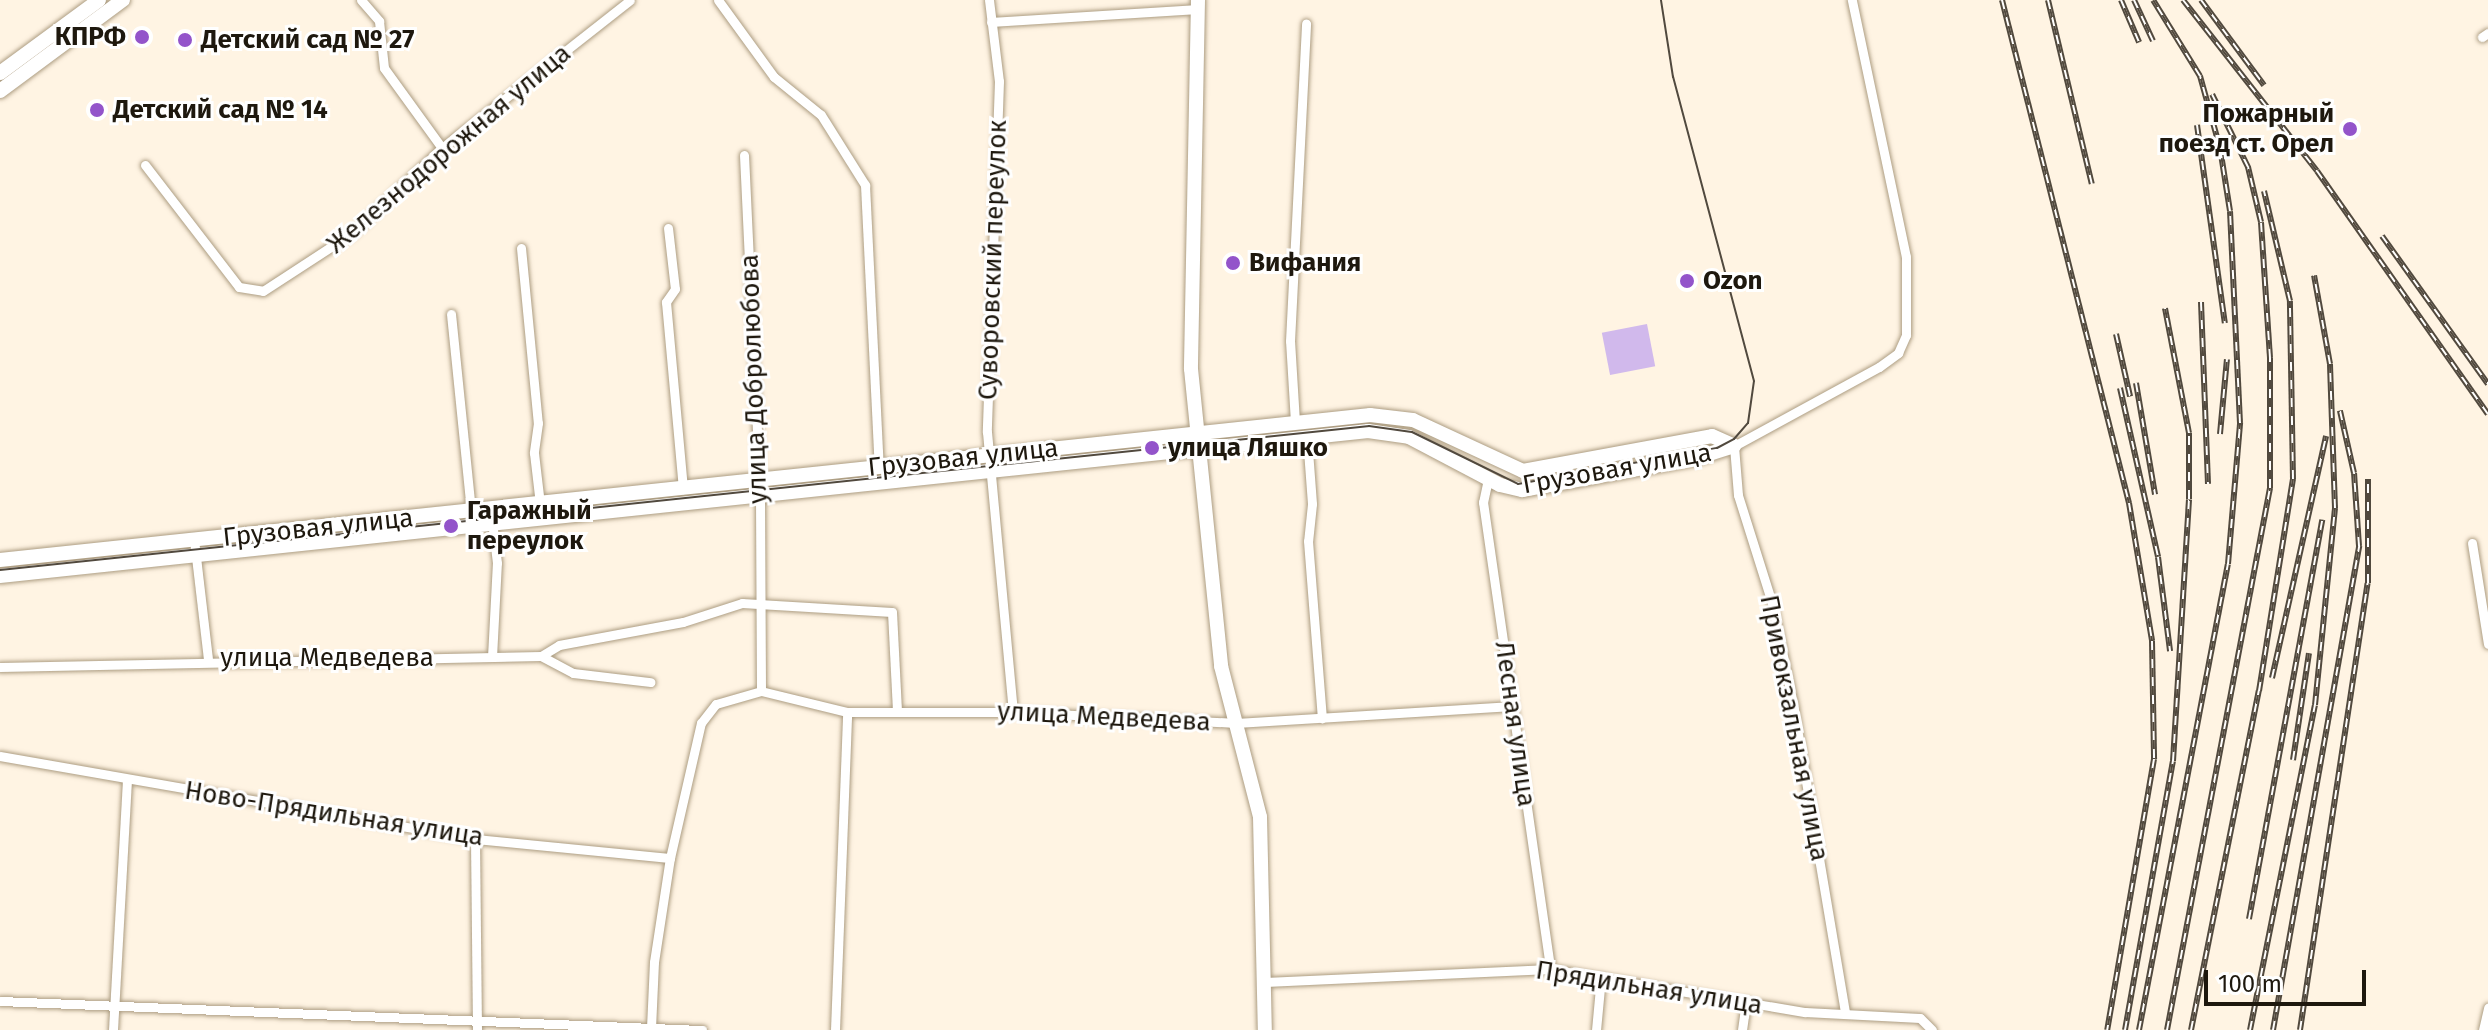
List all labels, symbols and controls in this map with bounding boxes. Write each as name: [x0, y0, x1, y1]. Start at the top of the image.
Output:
place label: КПРФ: [55, 21, 126, 53]
place label: Детский сад № 27: [201, 24, 414, 56]
marker: КПРФ: [133, 28, 151, 46]
marker: Детский сад № 27: [176, 31, 194, 49]
street label: Железнодорожная улица: [321, 38, 577, 260]
place label: Детский сад № 14: [113, 94, 328, 126]
place label: Пожарный поезд ст. Орел: [2159, 98, 2334, 160]
marker: Детский сад № 14: [88, 101, 106, 119]
street label: Суворовский переулок: [973, 119, 1013, 401]
marker: Пожарный поезд ст. Орел: [2341, 120, 2359, 138]
place label: Вифания: [1249, 247, 1361, 279]
street label: улица Добролюбова: [734, 254, 774, 504]
marker: Вифания: [1224, 254, 1242, 272]
place label: Ozon: [1703, 265, 1763, 297]
marker: Ozon: [1678, 272, 1696, 290]
street label: Грузовая улица: [866, 432, 1060, 484]
place label: улица Ляшко: [1168, 432, 1328, 464]
street label: Грузовая улица: [1520, 437, 1714, 501]
marker: улица Ляшко: [1143, 439, 1161, 457]
place label: Гаражный переулок: [467, 495, 592, 556]
street label: Грузовая улица: [221, 502, 415, 554]
marker: Гаражный переулок: [442, 517, 460, 535]
street label: Привокзальная улица: [1753, 592, 1835, 864]
street label: Лесная улица: [1488, 639, 1542, 809]
street label: улица Медведева: [220, 642, 434, 674]
street label: улица Медведева: [997, 696, 1211, 738]
street label: Ново-Прядильная улица: [182, 775, 486, 853]
scale bar: [2208, 954, 2370, 1004]
street label: Прядильная улица: [1534, 955, 1764, 1021]
text: 100 m: [2218, 970, 2282, 998]

